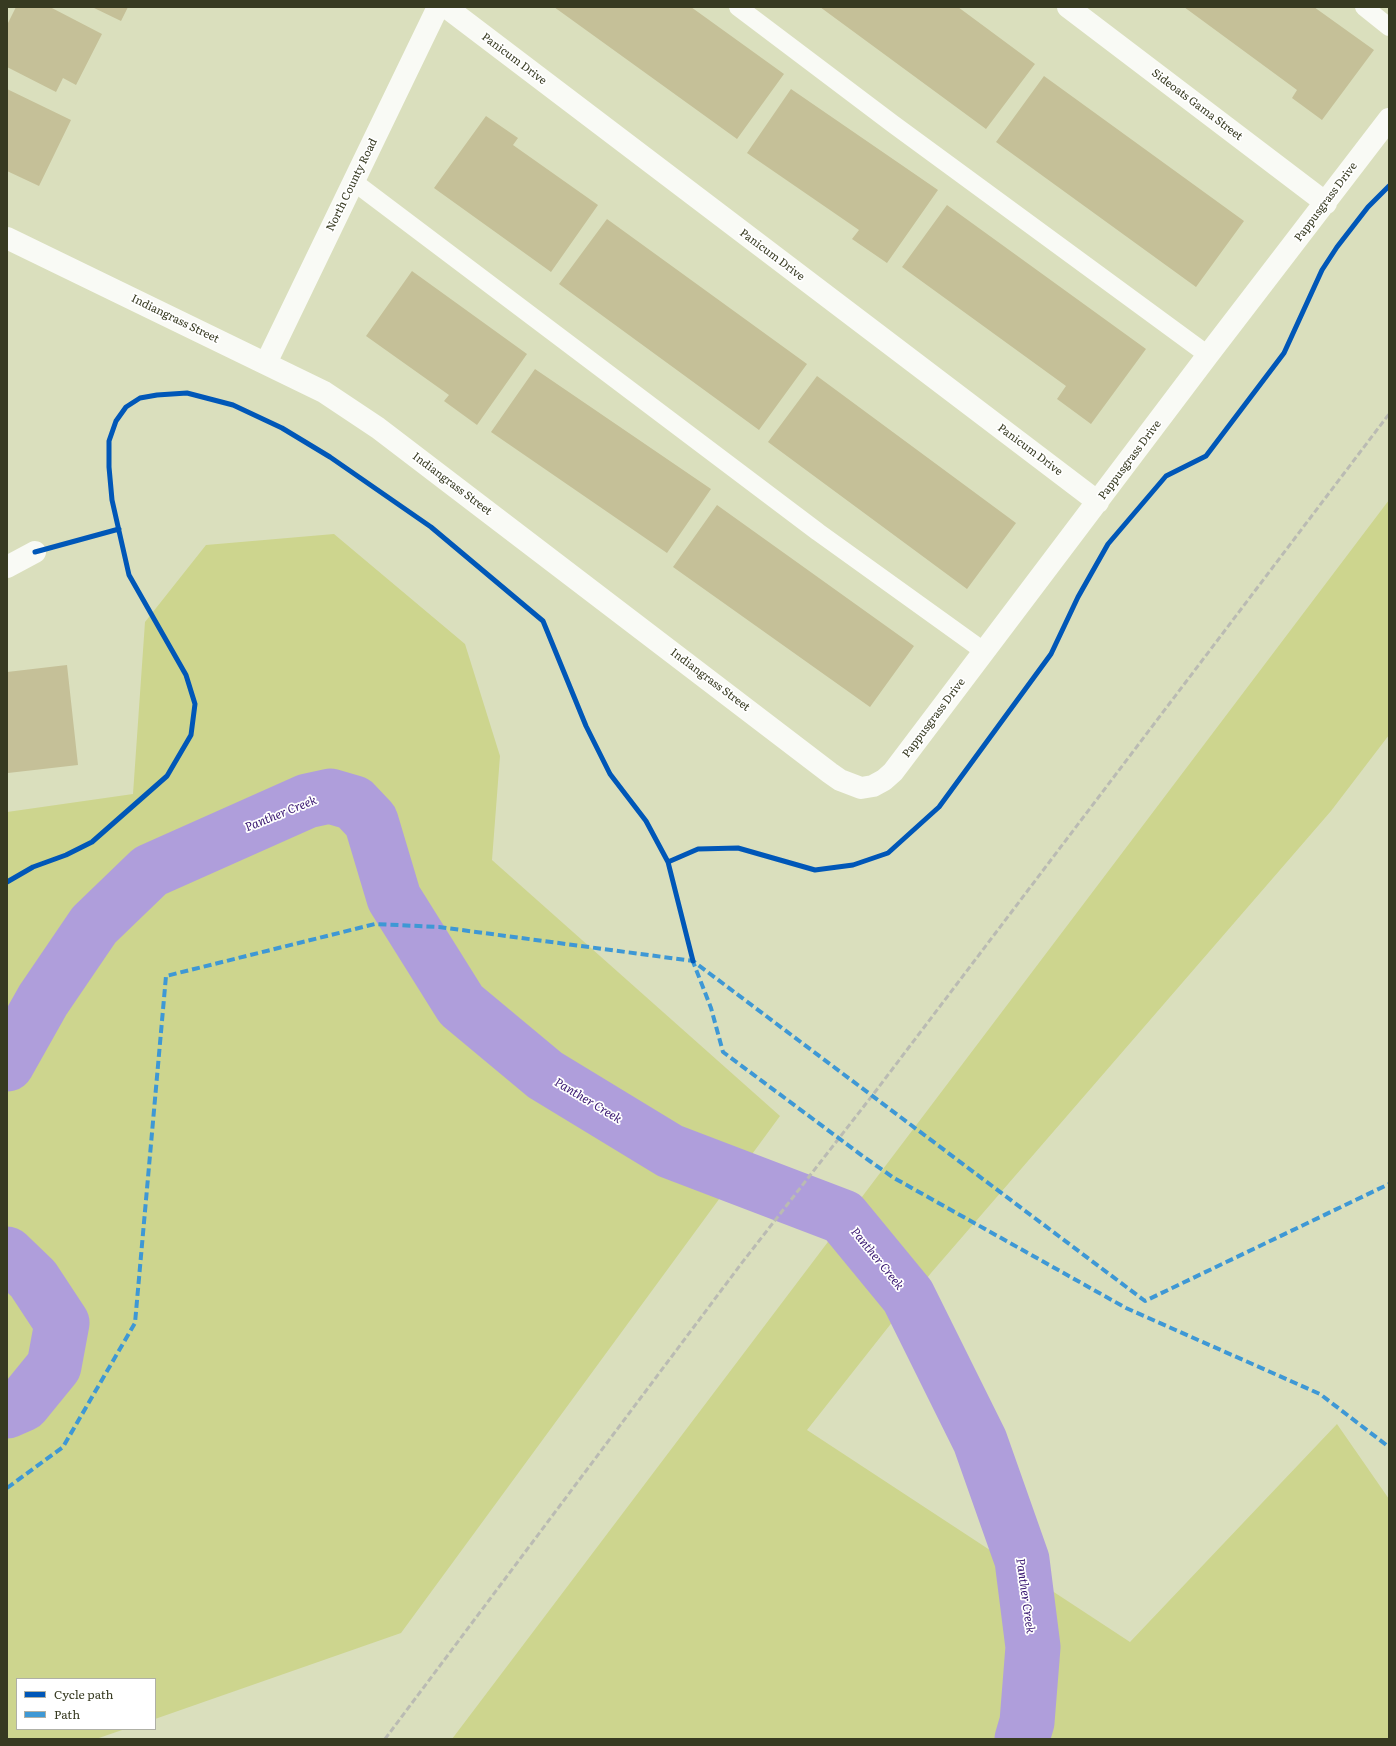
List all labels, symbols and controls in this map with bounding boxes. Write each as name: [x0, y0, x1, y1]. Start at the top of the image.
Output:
street label: Panicum Drive: [479, 30, 549, 88]
street label: Sideoats Gama Street: [1149, 67, 1245, 143]
street label: North County Road: [324, 136, 380, 234]
street label: Pappusgrass Drive: [1292, 160, 1360, 244]
street label: Panicum Drive: [737, 226, 807, 284]
street label: Indiangrass Street: [129, 292, 221, 346]
street label: Pappusgrass Drive: [1096, 418, 1164, 502]
street label: Panicum Drive: [995, 421, 1065, 479]
street label: Indiangrass Street: [410, 450, 494, 518]
street label: Indiangrass Street: [668, 646, 752, 714]
street label: Pappusgrass Drive: [900, 676, 968, 760]
water label: Panther Creek: [243, 793, 319, 835]
water label: Panther Creek: [552, 1075, 624, 1127]
water label: Panther Creek: [847, 1225, 907, 1293]
water label: Panther Creek: [1013, 1557, 1037, 1635]
legend: [16, 1678, 156, 1730]
text: Cycle path: [54, 1685, 114, 1703]
text: Path: [54, 1705, 80, 1723]

